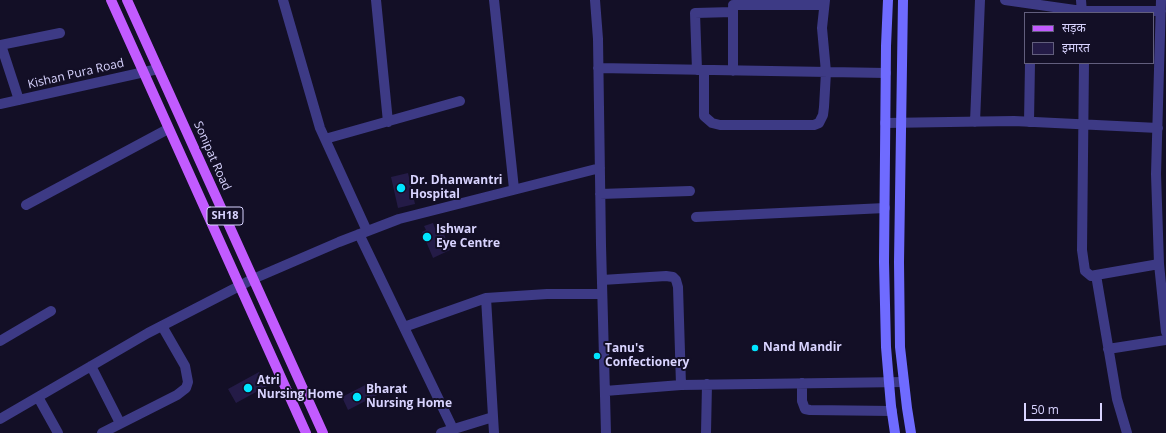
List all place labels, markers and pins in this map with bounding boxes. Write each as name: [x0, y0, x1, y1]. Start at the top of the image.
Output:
place label: Dr. Dhanwantri Hospital: [410, 174, 503, 202]
marker: Dr. Dhanwantri Hospital: [395, 182, 407, 194]
place label: Ishwar Eye Centre: [436, 223, 500, 251]
marker: Ishwar Eye Centre: [421, 231, 433, 243]
place label: Nand Mandir: [763, 341, 842, 355]
place label: Tanu's Confectionery: [605, 342, 689, 370]
marker: Nand Mandir: [750, 343, 760, 353]
marker: Tanu's Confectionery: [592, 351, 602, 361]
place label: Atri Nursing Home: [257, 374, 343, 402]
marker: Atri Nursing Home: [242, 382, 254, 394]
place label: Bharat Nursing Home: [366, 383, 452, 411]
marker: Bharat Nursing Home: [351, 391, 363, 403]

